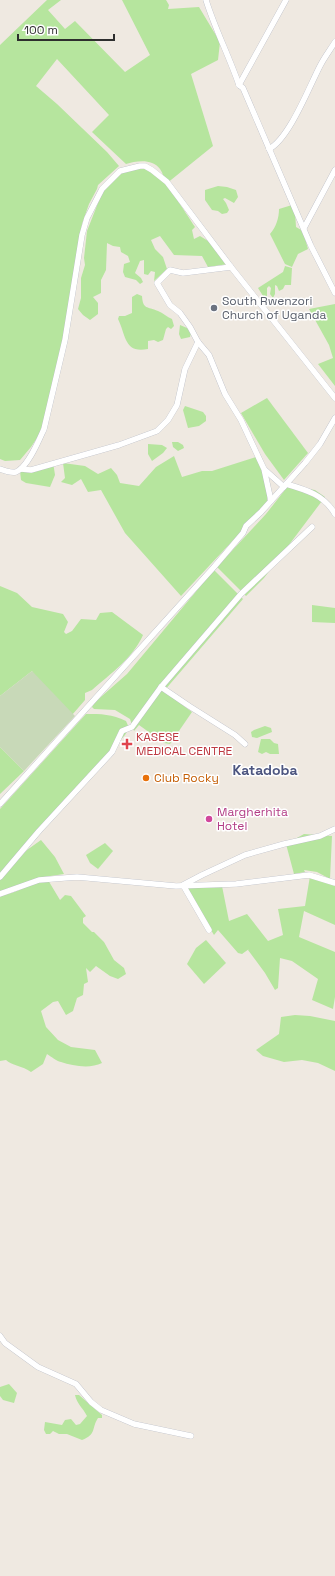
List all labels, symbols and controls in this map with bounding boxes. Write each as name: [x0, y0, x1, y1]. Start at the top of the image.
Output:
scale bar: [18, 16, 114, 42]
text: 100 m: [24, 22, 58, 38]
place label: South Rwenzori Church of Uganda: [222, 293, 326, 323]
marker: South Rwenzori Church of Uganda: [209, 303, 219, 313]
place label: KASESE MEDICAL CENTRE: [136, 729, 233, 759]
marker: KASESE MEDICAL CENTRE: [121, 738, 133, 750]
district label: Katadoba: [232, 761, 298, 779]
place label: Club Rocky: [154, 770, 219, 786]
marker: Club Rocky: [141, 773, 151, 783]
place label: Margherhita Hotel: [217, 804, 288, 834]
marker: Margherhita Hotel: [204, 814, 214, 824]

